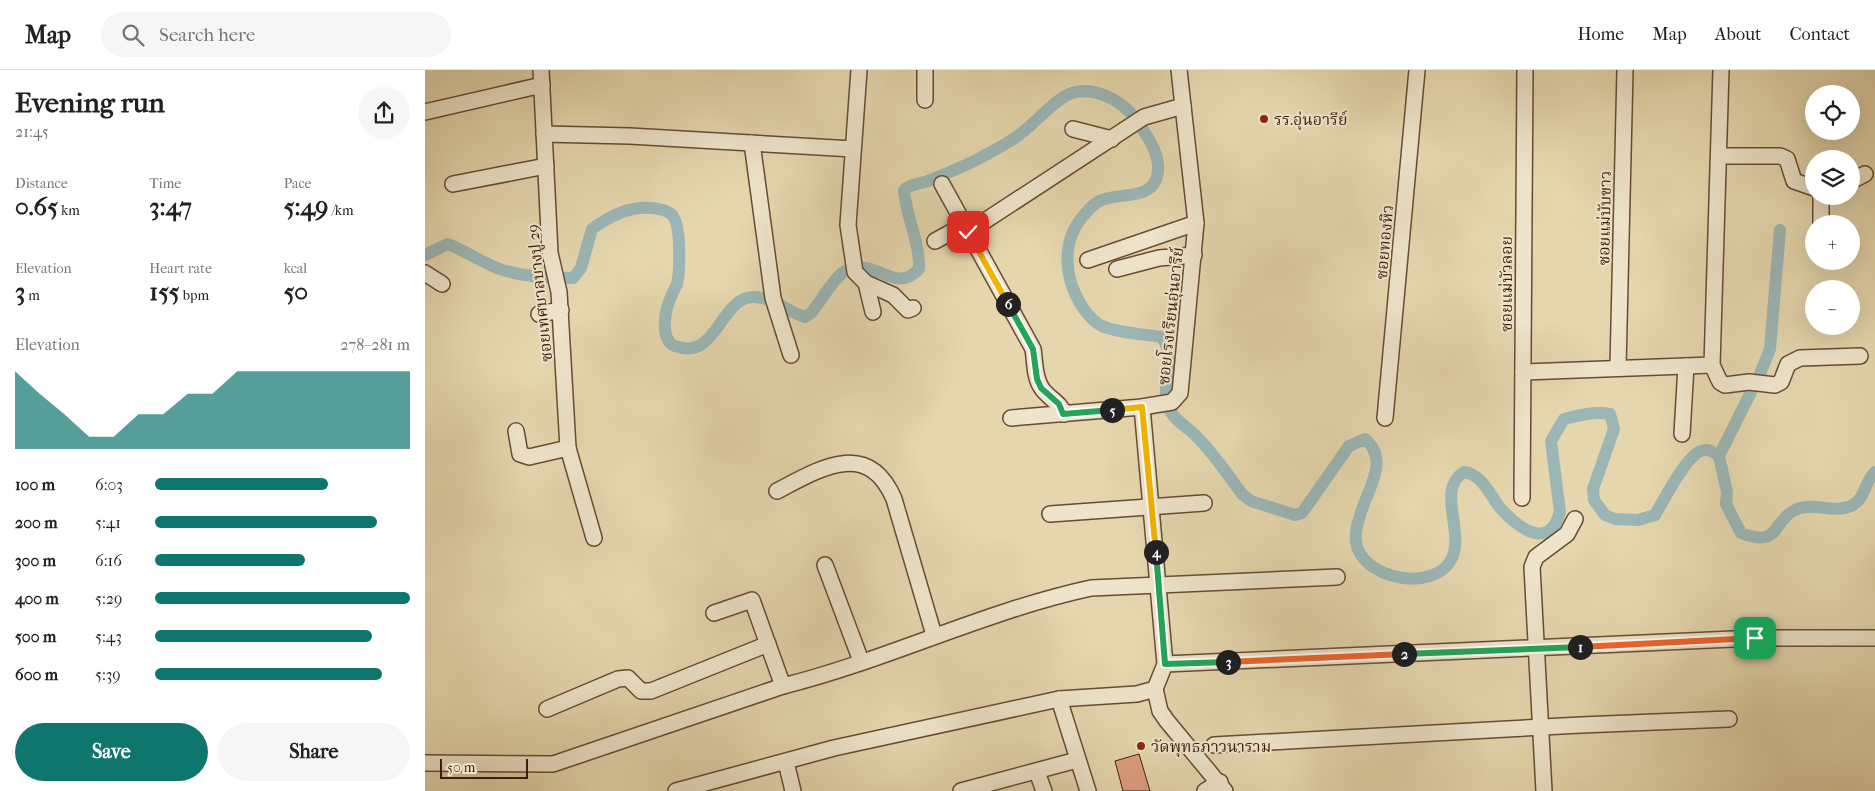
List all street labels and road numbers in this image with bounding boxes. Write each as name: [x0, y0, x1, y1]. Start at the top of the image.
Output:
street label: ซอยแม่บับขาว: [1594, 171, 1615, 265]
street label: ซอยทองหิว: [1372, 204, 1397, 280]
street label: ซอยเทศบาลบางปู 29: [523, 223, 557, 363]
street label: ซอยแม่บัวลอย: [1497, 236, 1516, 332]
street label: ซอยโรงเรียนอุ่นอารีย์: [1153, 246, 1189, 386]

